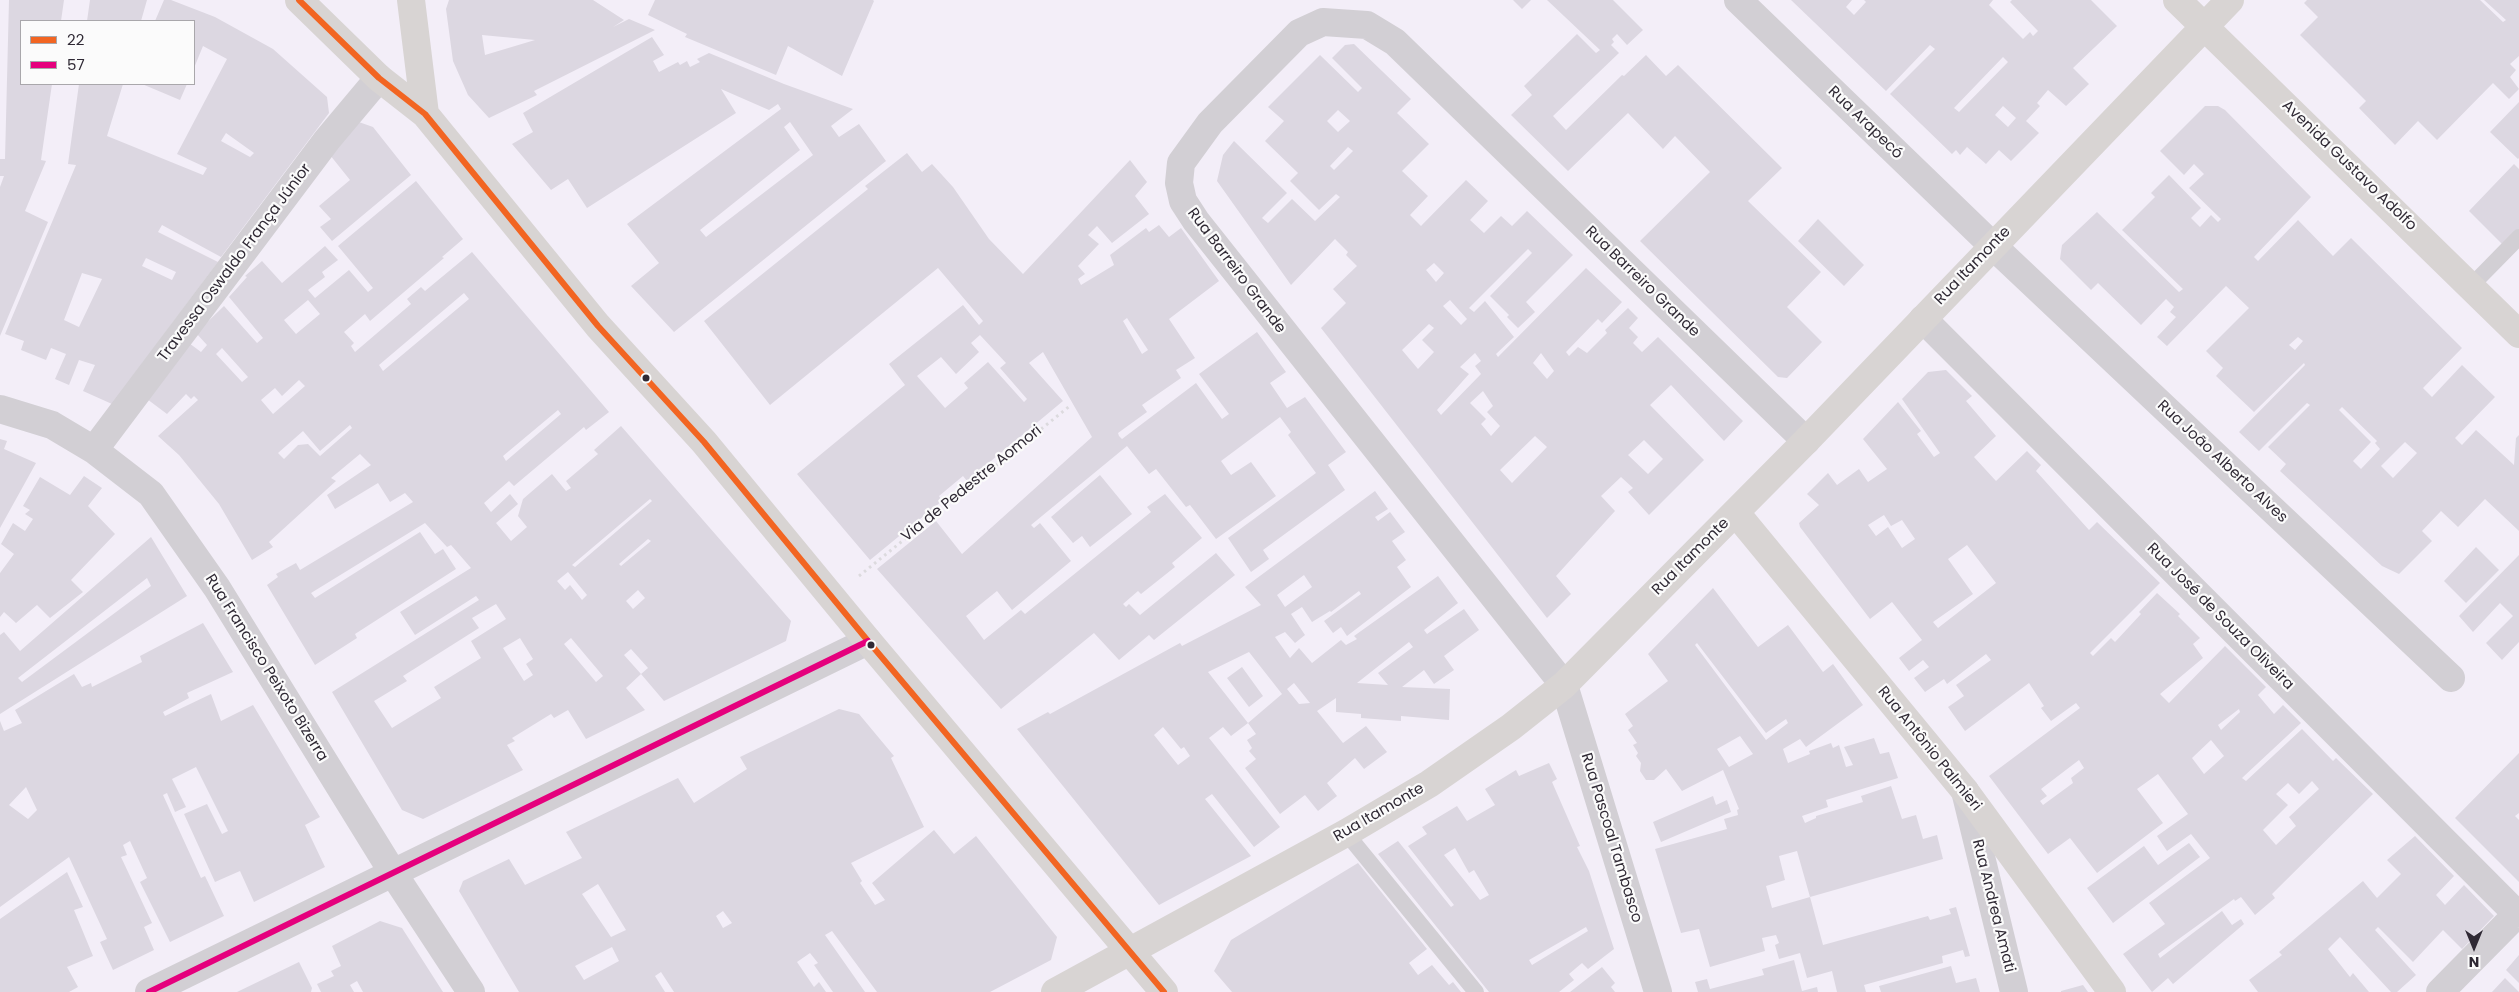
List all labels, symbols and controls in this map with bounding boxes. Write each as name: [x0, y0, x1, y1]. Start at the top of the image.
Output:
legend: [20, 20, 195, 85]
text: 22: [67, 29, 84, 50]
text: 57: [67, 54, 85, 75]
street label: Rua Arapecó: [1824, 83, 1906, 163]
street label: Avenida Gustavo Adolfo: [2278, 97, 2420, 235]
street label: Travessa Oswaldo França Júnior: [155, 161, 315, 365]
street label: Rua Barreiro Grande: [1183, 205, 1289, 337]
street label: Rua Barreiro Grande: [1581, 223, 1703, 341]
street label: Rua Itamonte: [1931, 223, 2015, 309]
unlabelled marker: [641, 373, 651, 383]
street label: Rua João Alberto Alves: [2153, 397, 2291, 527]
street label: Via de Pedestre Aomori: [898, 422, 1046, 546]
street label: Rua Itamonte: [1649, 515, 1733, 599]
street label: Rua José de Souza Oliveira: [2143, 540, 2297, 694]
street label: Rua Francisco Peixoto Bizerra: [201, 571, 331, 765]
unlabelled marker: [866, 640, 876, 650]
street label: Rua Antônio Palmieri: [1873, 683, 1985, 815]
street label: Rua Pascoal Tambasco: [1577, 751, 1645, 925]
street label: Rua Itamonte: [1331, 780, 1427, 846]
street label: Rua Andrea Amati: [1968, 838, 2018, 974]
north arrow: [2449, 922, 2499, 972]
text: N: [2469, 952, 2479, 972]

